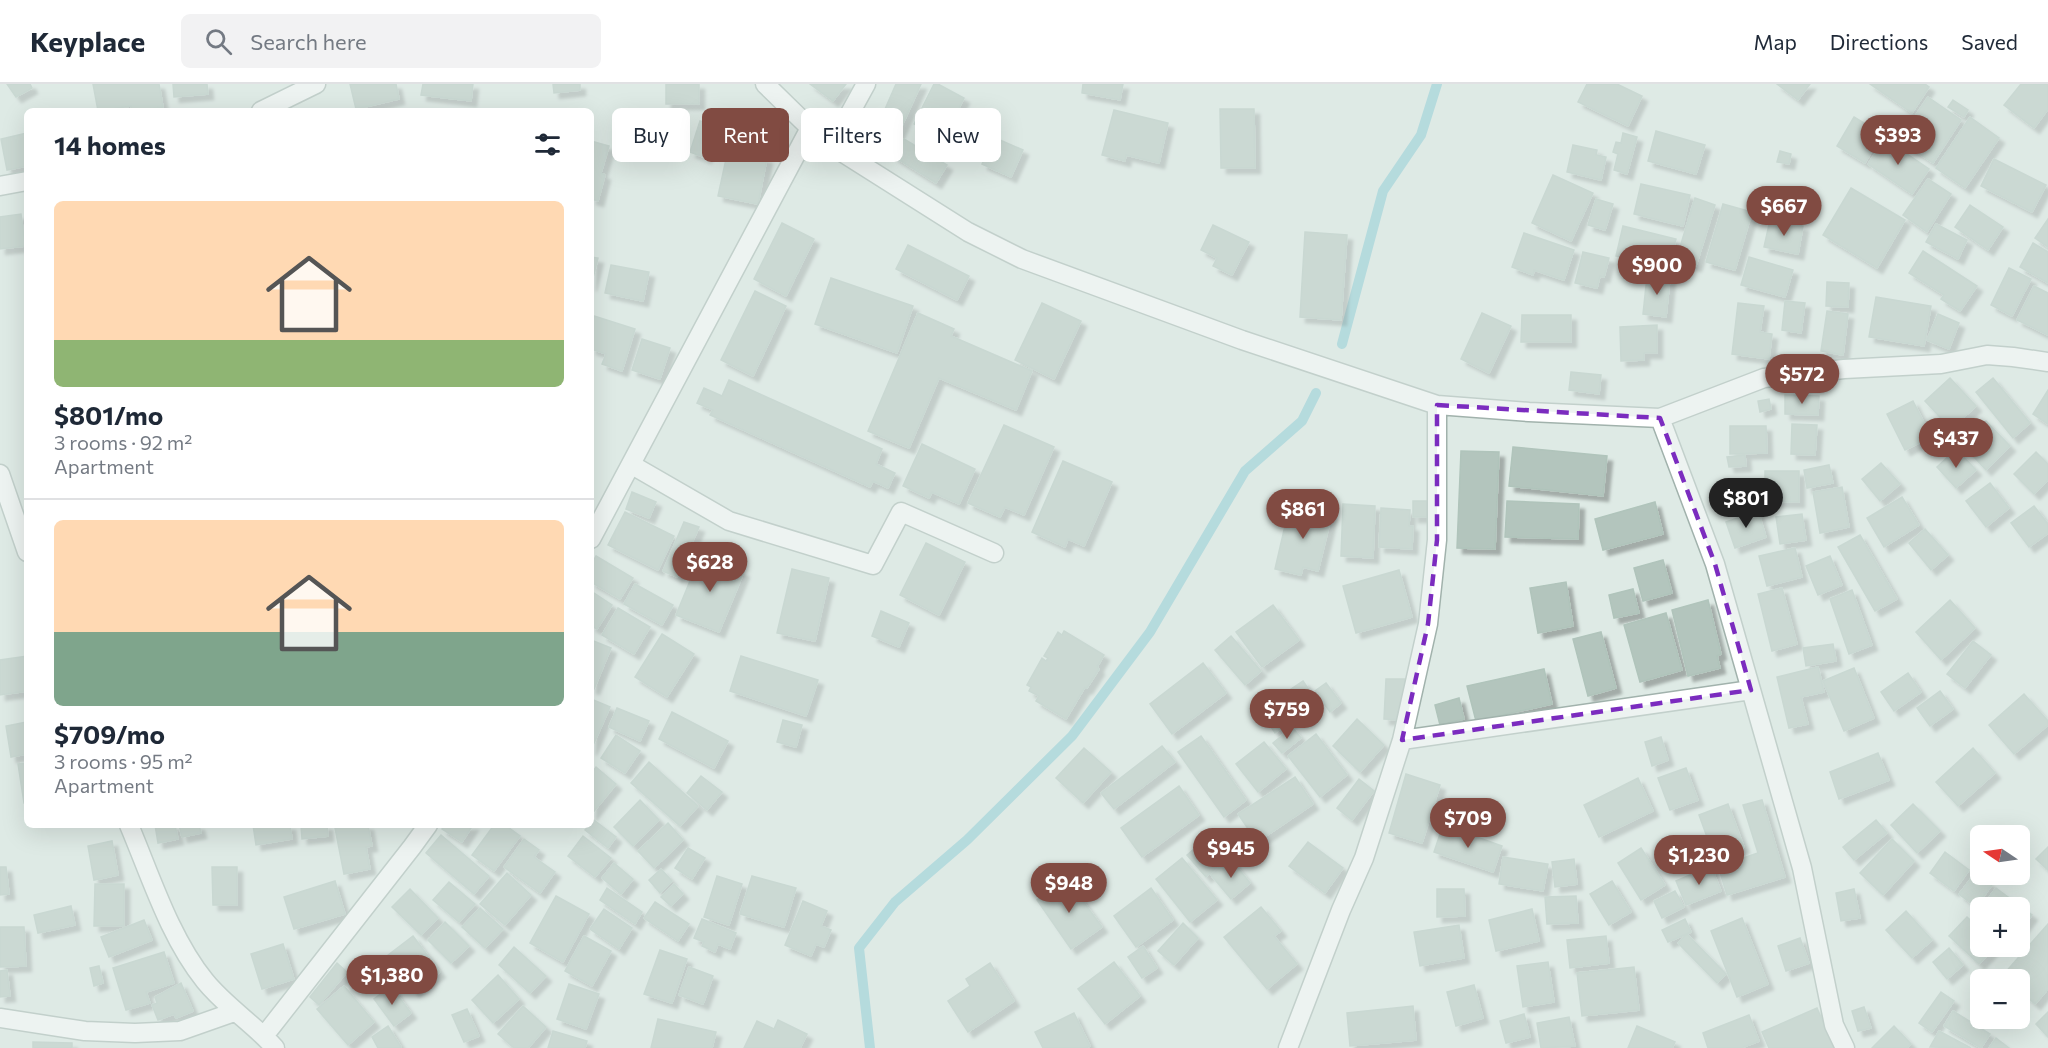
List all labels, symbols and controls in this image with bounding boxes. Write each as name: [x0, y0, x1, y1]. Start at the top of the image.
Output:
search box: [181, 14, 601, 68]
text: Keyplace: [30, 24, 145, 58]
icon: search: [202, 25, 235, 58]
text: Search here: [250, 28, 367, 55]
text: Map: [1754, 29, 1797, 54]
text: Directions: [1830, 29, 1928, 54]
text: Saved: [1961, 29, 2018, 54]
chip: Buy: [612, 108, 690, 162]
chip: Rent: [702, 108, 789, 162]
chip: Filters: [801, 108, 903, 162]
chip: New: [915, 108, 1001, 162]
pin: $393: [1862, 115, 1934, 166]
text: $393: [1874, 122, 1922, 146]
icon: filters: [531, 128, 564, 161]
text: 14 homes: [54, 129, 166, 160]
pin: $667: [1748, 186, 1820, 237]
text: $667: [1761, 193, 1807, 217]
icon: home: [255, 240, 363, 348]
pin: $900: [1621, 245, 1693, 296]
text: $900: [1632, 252, 1682, 276]
pin: $572: [1766, 354, 1838, 405]
text: $572: [1779, 361, 1825, 385]
text: $801/mo: [54, 399, 163, 430]
pin: $437: [1920, 418, 1992, 469]
text: $437: [1933, 425, 1979, 449]
text: 3 rooms · 92 m²: [54, 430, 192, 454]
text: Apartment: [54, 454, 154, 478]
pin: $801: [1710, 478, 1782, 529]
text: $801: [1723, 485, 1769, 509]
pin: $861: [1267, 489, 1339, 540]
text: $861: [1280, 496, 1326, 520]
pin: $628: [674, 542, 746, 593]
text: $628: [686, 549, 734, 573]
icon: home: [255, 559, 363, 667]
pin: $759: [1251, 689, 1323, 740]
text: $759: [1264, 696, 1310, 720]
text: $709/mo: [54, 718, 165, 749]
text: 3 rooms · 95 m²: [54, 749, 193, 773]
text: Apartment: [54, 773, 154, 797]
pin: $709: [1432, 798, 1504, 849]
text: $709: [1444, 805, 1492, 829]
north arrow: [1970, 825, 2030, 885]
map controls: [1970, 825, 2030, 1029]
pin: $945: [1195, 828, 1267, 879]
text: $945: [1207, 835, 1255, 859]
pin: $1,230: [1650, 835, 1748, 886]
text: $1,230: [1668, 842, 1730, 866]
pin: $948: [1033, 863, 1105, 914]
text: $948: [1045, 870, 1093, 894]
button: +: [1970, 897, 2030, 957]
pin: $1,380: [343, 955, 441, 1006]
text: $1,380: [361, 962, 423, 986]
button: −: [1970, 969, 2030, 1029]

